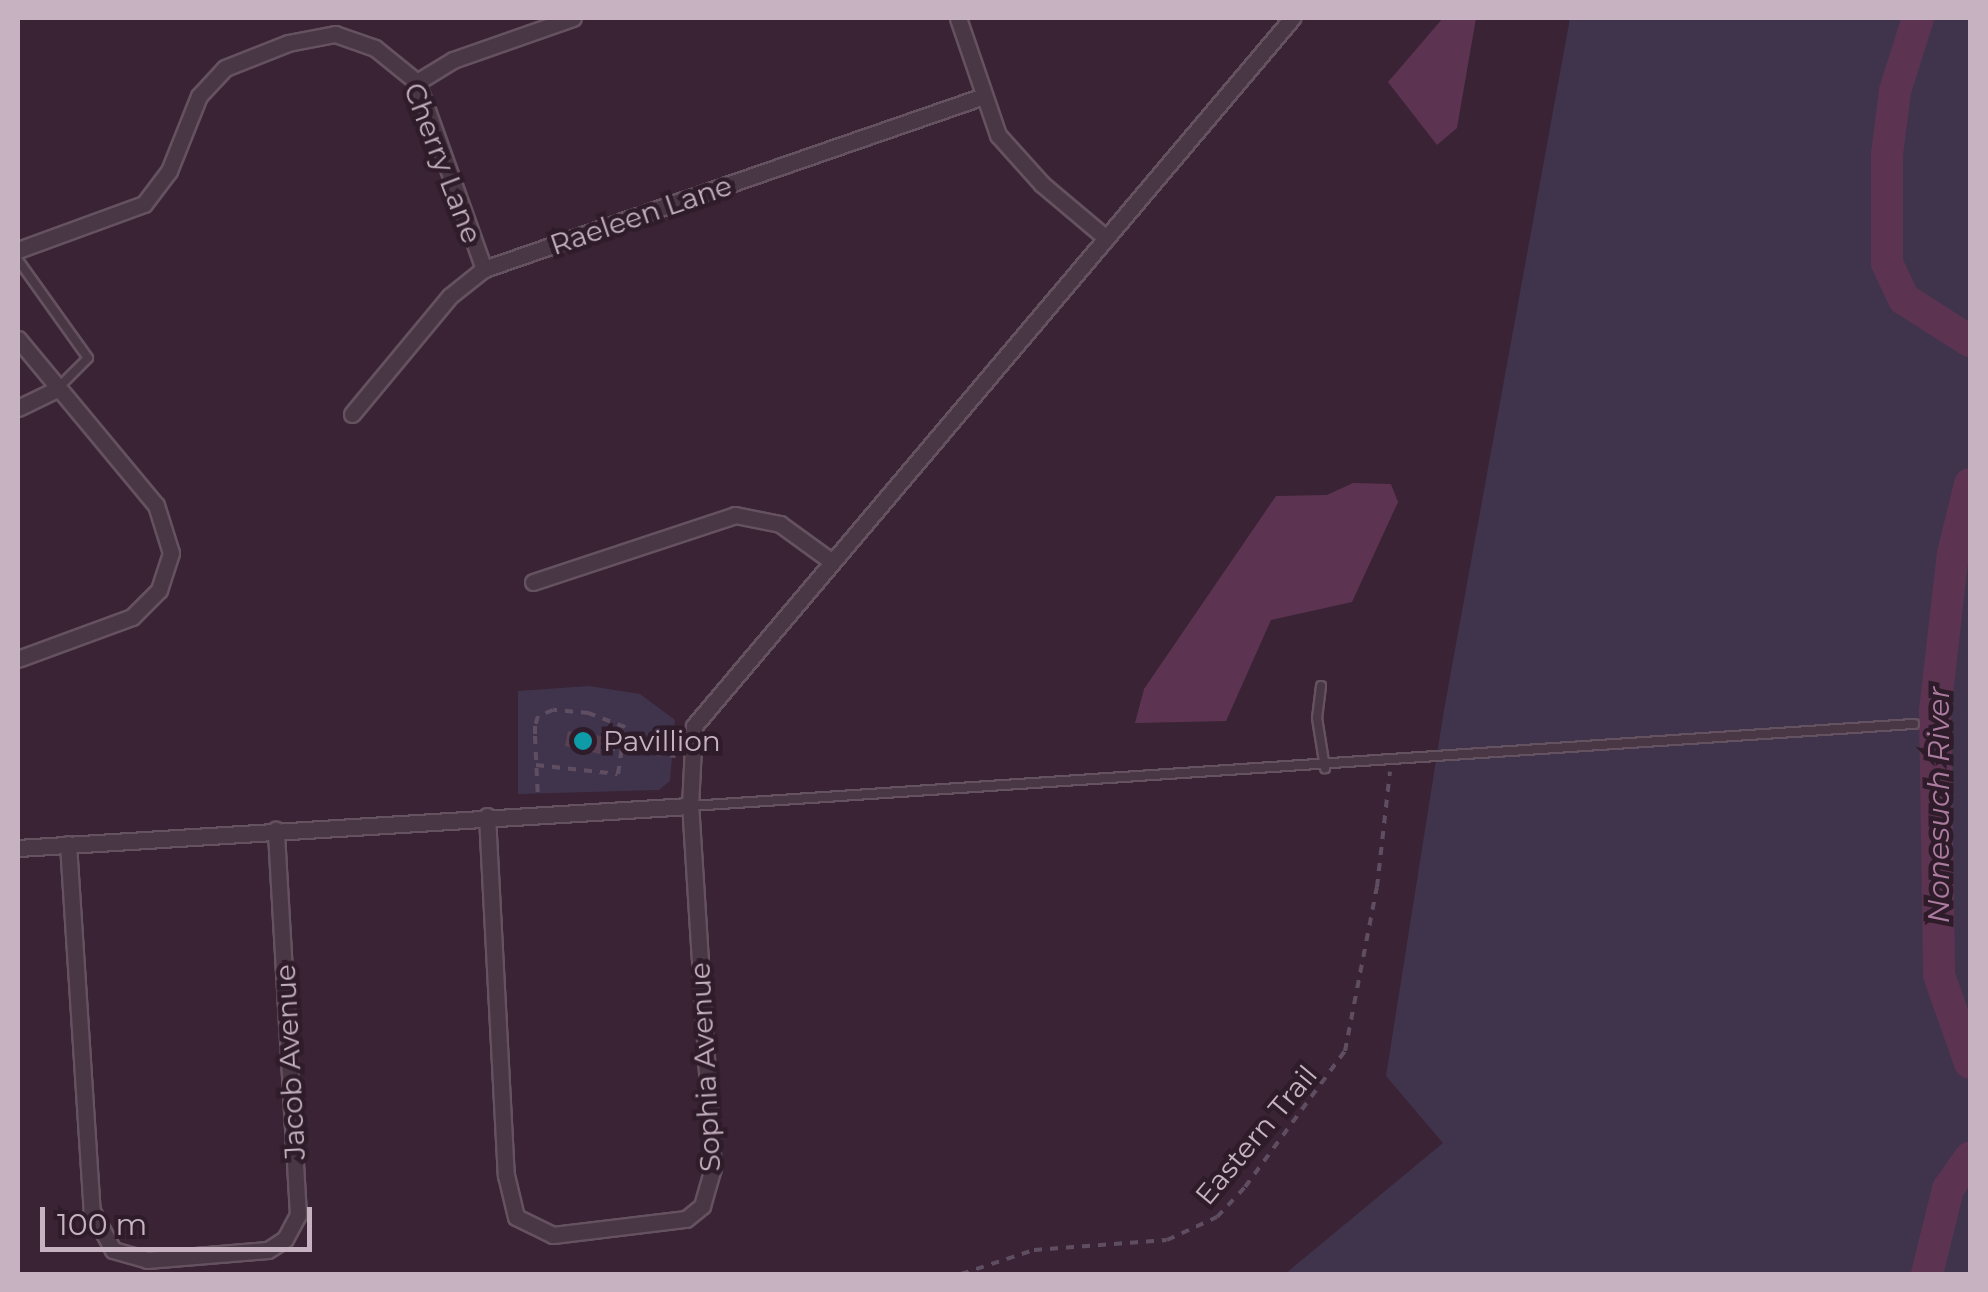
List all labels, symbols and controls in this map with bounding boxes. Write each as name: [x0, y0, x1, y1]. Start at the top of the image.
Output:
street label: Cherry Lane: [397, 78, 489, 248]
street label: Raeleen Lane: [546, 168, 736, 262]
water label: Nonesuch River: [1921, 687, 1957, 923]
place label: Pavillion: [603, 724, 721, 758]
marker: Pavillion: [572, 730, 594, 752]
street label: Sophia Avenue: [683, 961, 727, 1173]
street label: Jacob Avenue: [268, 963, 312, 1161]
street label: Eastern Trail: [1188, 1059, 1324, 1211]
scale bar: [45, 1187, 318, 1249]
text: 100 m: [57, 1206, 147, 1243]

